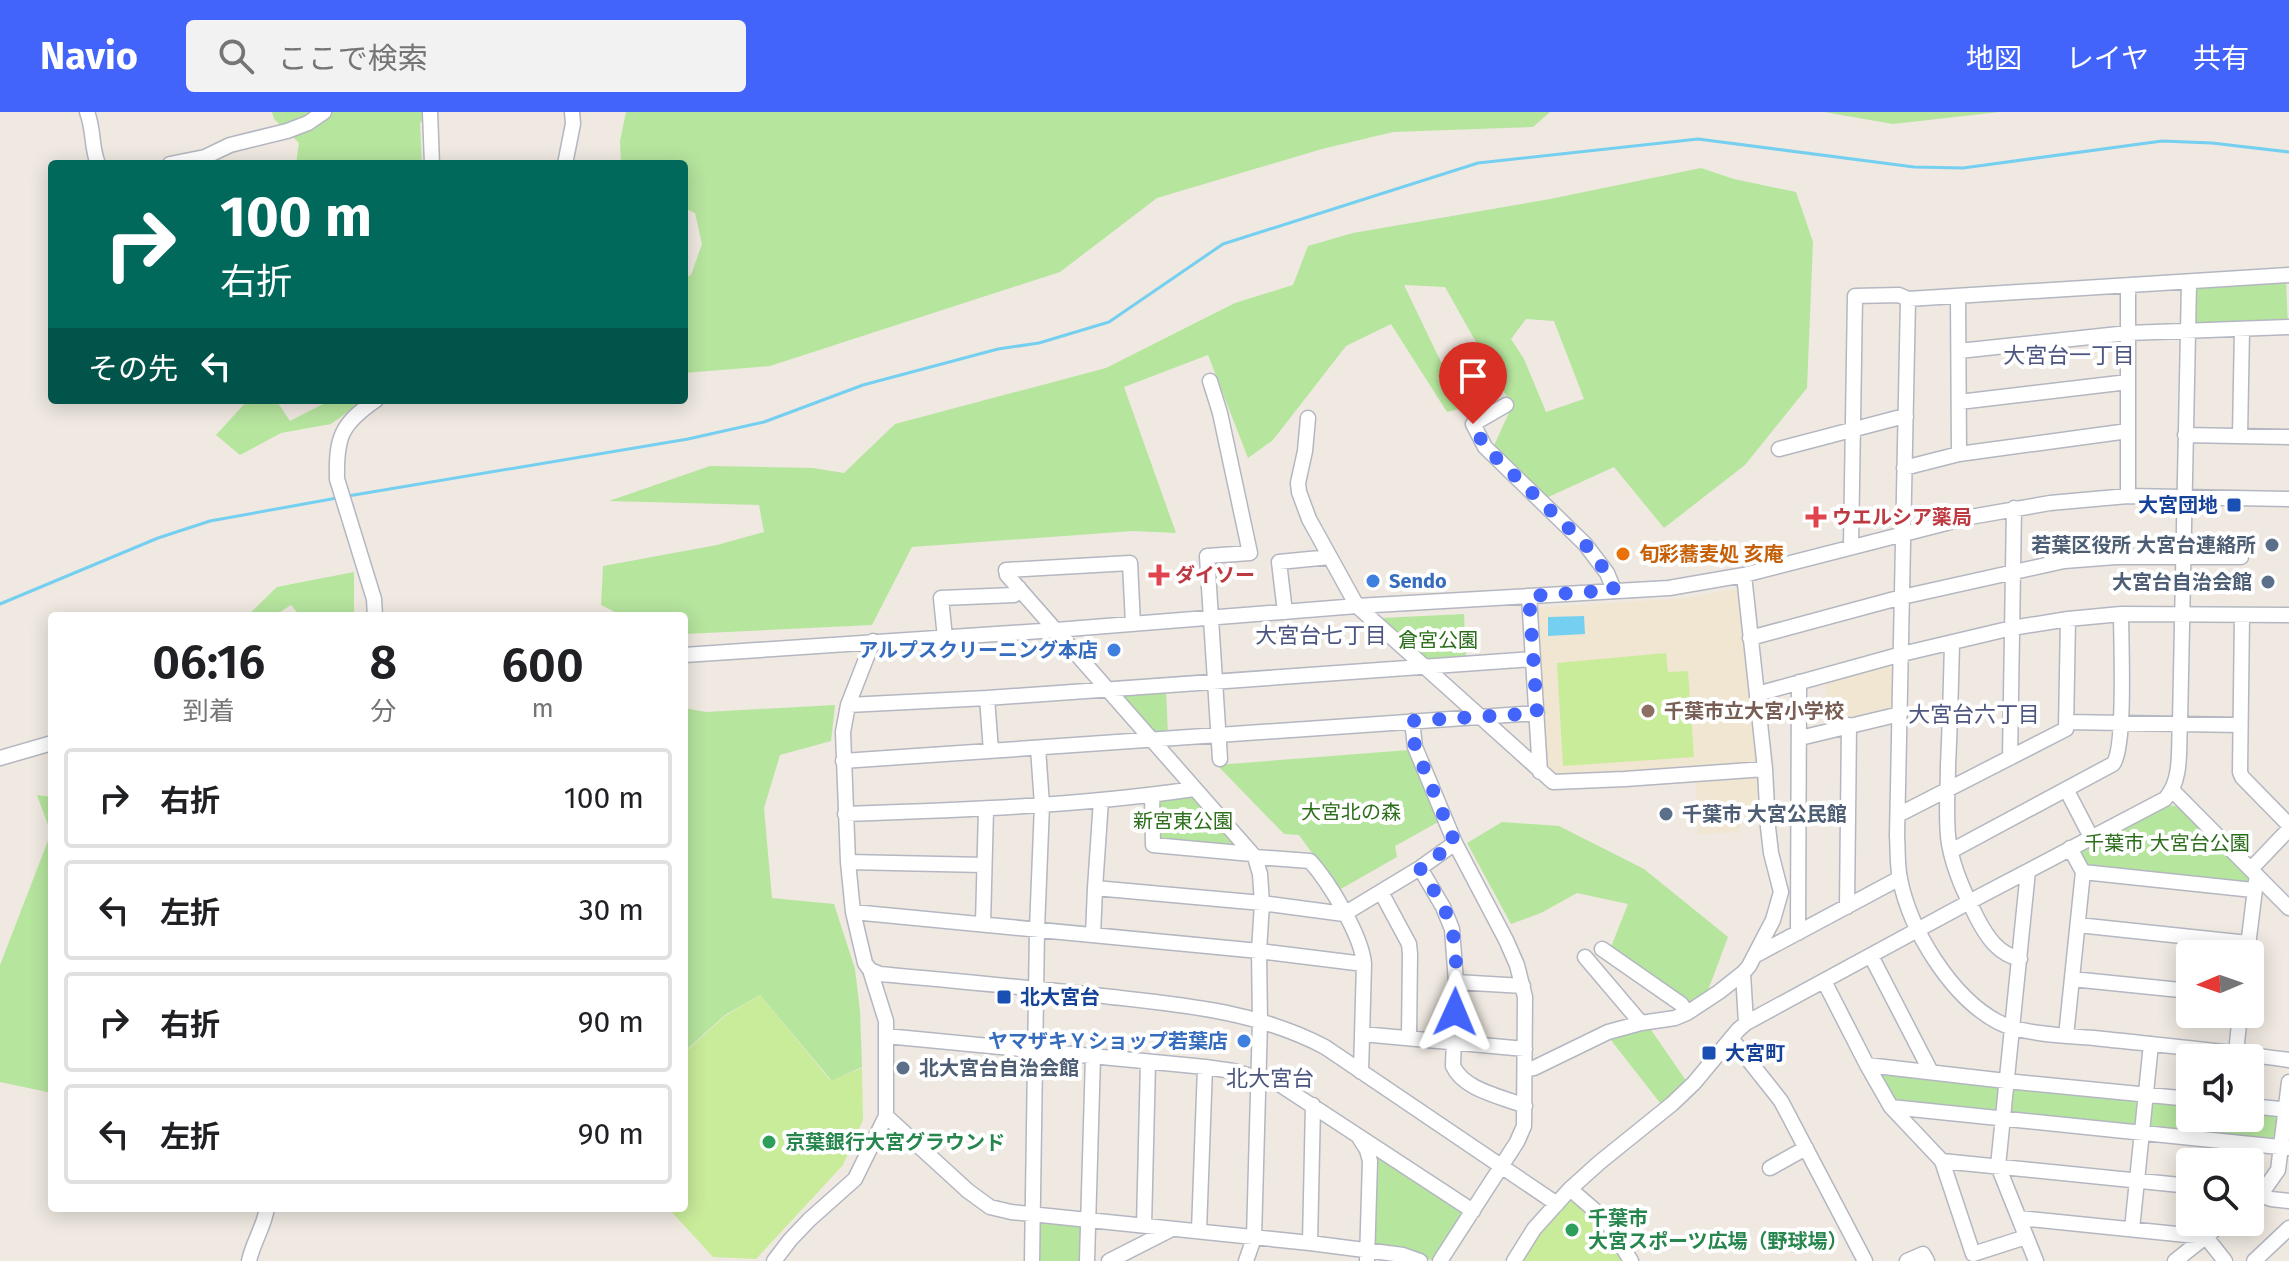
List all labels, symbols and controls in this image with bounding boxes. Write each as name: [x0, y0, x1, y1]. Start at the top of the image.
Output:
search box: [186, 20, 746, 92]
text: Navio: [40, 33, 138, 79]
icon: search: [214, 34, 258, 78]
text: ここで検索: [278, 41, 428, 77]
text: 地図: [1966, 42, 2022, 75]
text: レイヤ: [2066, 42, 2149, 75]
text: 共有: [2193, 42, 2249, 75]
text: 100 m: [220, 184, 372, 251]
icon: right: [88, 192, 192, 296]
text: 右折: [220, 260, 292, 304]
pin: [1439, 342, 1507, 424]
district label: 大宮台一丁目: [2003, 342, 2135, 369]
icon: left: [194, 344, 238, 388]
text: その先: [88, 351, 178, 387]
icon: arrive: [1451, 354, 1495, 398]
place label: 大宮団地: [2138, 493, 2218, 517]
marker: 大宮団地: [2225, 496, 2243, 514]
place label: ウエルシア薬局: [1832, 505, 1972, 529]
marker: ウエルシア薬局: [1807, 508, 1825, 526]
place label: 若葉区役所 大宮台連絡所: [2031, 533, 2256, 557]
marker: 若葉区役所 大宮台連絡所: [2263, 536, 2281, 554]
place label: 旬彩蕎麦処 亥庵: [1639, 542, 1784, 566]
marker: 旬彩蕎麦処 亥庵: [1614, 545, 1632, 563]
place label: ダイソー: [1175, 563, 1255, 587]
marker: ダイソー: [1150, 566, 1168, 584]
place label: Sendo: [1389, 569, 1447, 593]
place label: 大宮台自治会館: [2112, 570, 2252, 594]
marker: Sendo: [1364, 572, 1382, 590]
marker: 大宮台自治会館: [2259, 573, 2277, 591]
district label: 大宮台七丁目: [1255, 622, 1387, 649]
park label: 倉宮公園: [1398, 628, 1478, 652]
text: 06:16: [152, 633, 265, 691]
text: 8: [370, 633, 397, 691]
text: 600: [501, 636, 584, 694]
place label: アルプスクリーニング本店: [858, 638, 1098, 662]
marker: アルプスクリーニング本店: [1105, 641, 1123, 659]
text: m: [531, 693, 554, 724]
text: 到着: [183, 696, 235, 727]
text: 分: [370, 696, 396, 727]
place label: 千葉市立大宮小学校: [1664, 699, 1844, 723]
district label: 大宮台六丁目: [1908, 701, 2040, 728]
marker: 千葉市立大宮小学校: [1639, 702, 1657, 720]
icon: right: [92, 776, 136, 820]
text: 100 m: [564, 780, 644, 816]
text: 右折: [160, 783, 220, 819]
park label: 大宮北の森: [1301, 800, 1401, 824]
place label: 千葉市 大宮公民館: [1682, 802, 1847, 826]
marker: 千葉市 大宮公民館: [1657, 805, 1675, 823]
park label: 新宮東公園: [1133, 809, 1233, 833]
park label: 千葉市 大宮台公園: [2084, 831, 2250, 855]
icon: left: [92, 888, 136, 932]
text: 30 m: [579, 892, 644, 928]
text: 左折: [160, 895, 220, 931]
north arrow: [2176, 940, 2264, 1028]
map controls: [2176, 940, 2264, 1236]
position arrow: [1413, 970, 1497, 1054]
place label: 北大宮台: [1020, 985, 1100, 1009]
marker: 北大宮台: [995, 988, 1013, 1006]
icon: right: [92, 1000, 136, 1044]
text: 90 m: [578, 1004, 644, 1040]
text: 右折: [160, 1007, 220, 1043]
place label: ヤマザキＹショップ若葉店: [988, 1029, 1228, 1053]
marker: ヤマザキＹショップ若葉店: [1235, 1032, 1253, 1050]
place label: 大宮町: [1725, 1041, 1785, 1065]
marker: 大宮町: [1700, 1044, 1718, 1062]
button: sound: [2176, 1044, 2264, 1132]
place label: 北大宮台自治会館: [919, 1056, 1079, 1080]
marker: 北大宮台自治会館: [894, 1059, 912, 1077]
district label: 北大宮台: [1226, 1065, 1314, 1092]
icon: left: [92, 1112, 136, 1156]
text: 90 m: [578, 1116, 644, 1152]
text: 左折: [160, 1119, 220, 1155]
place label: 京葉銀行大宮グラウンド: [785, 1130, 1005, 1154]
marker: 京葉銀行大宮グラウンド: [760, 1133, 778, 1151]
button: search: [2176, 1148, 2264, 1236]
place label: 千葉市 大宮スポーツ広場（野球場）: [1588, 1206, 1848, 1253]
marker: 千葉市 大宮スポーツ広場（野球場）: [1563, 1221, 1581, 1239]

